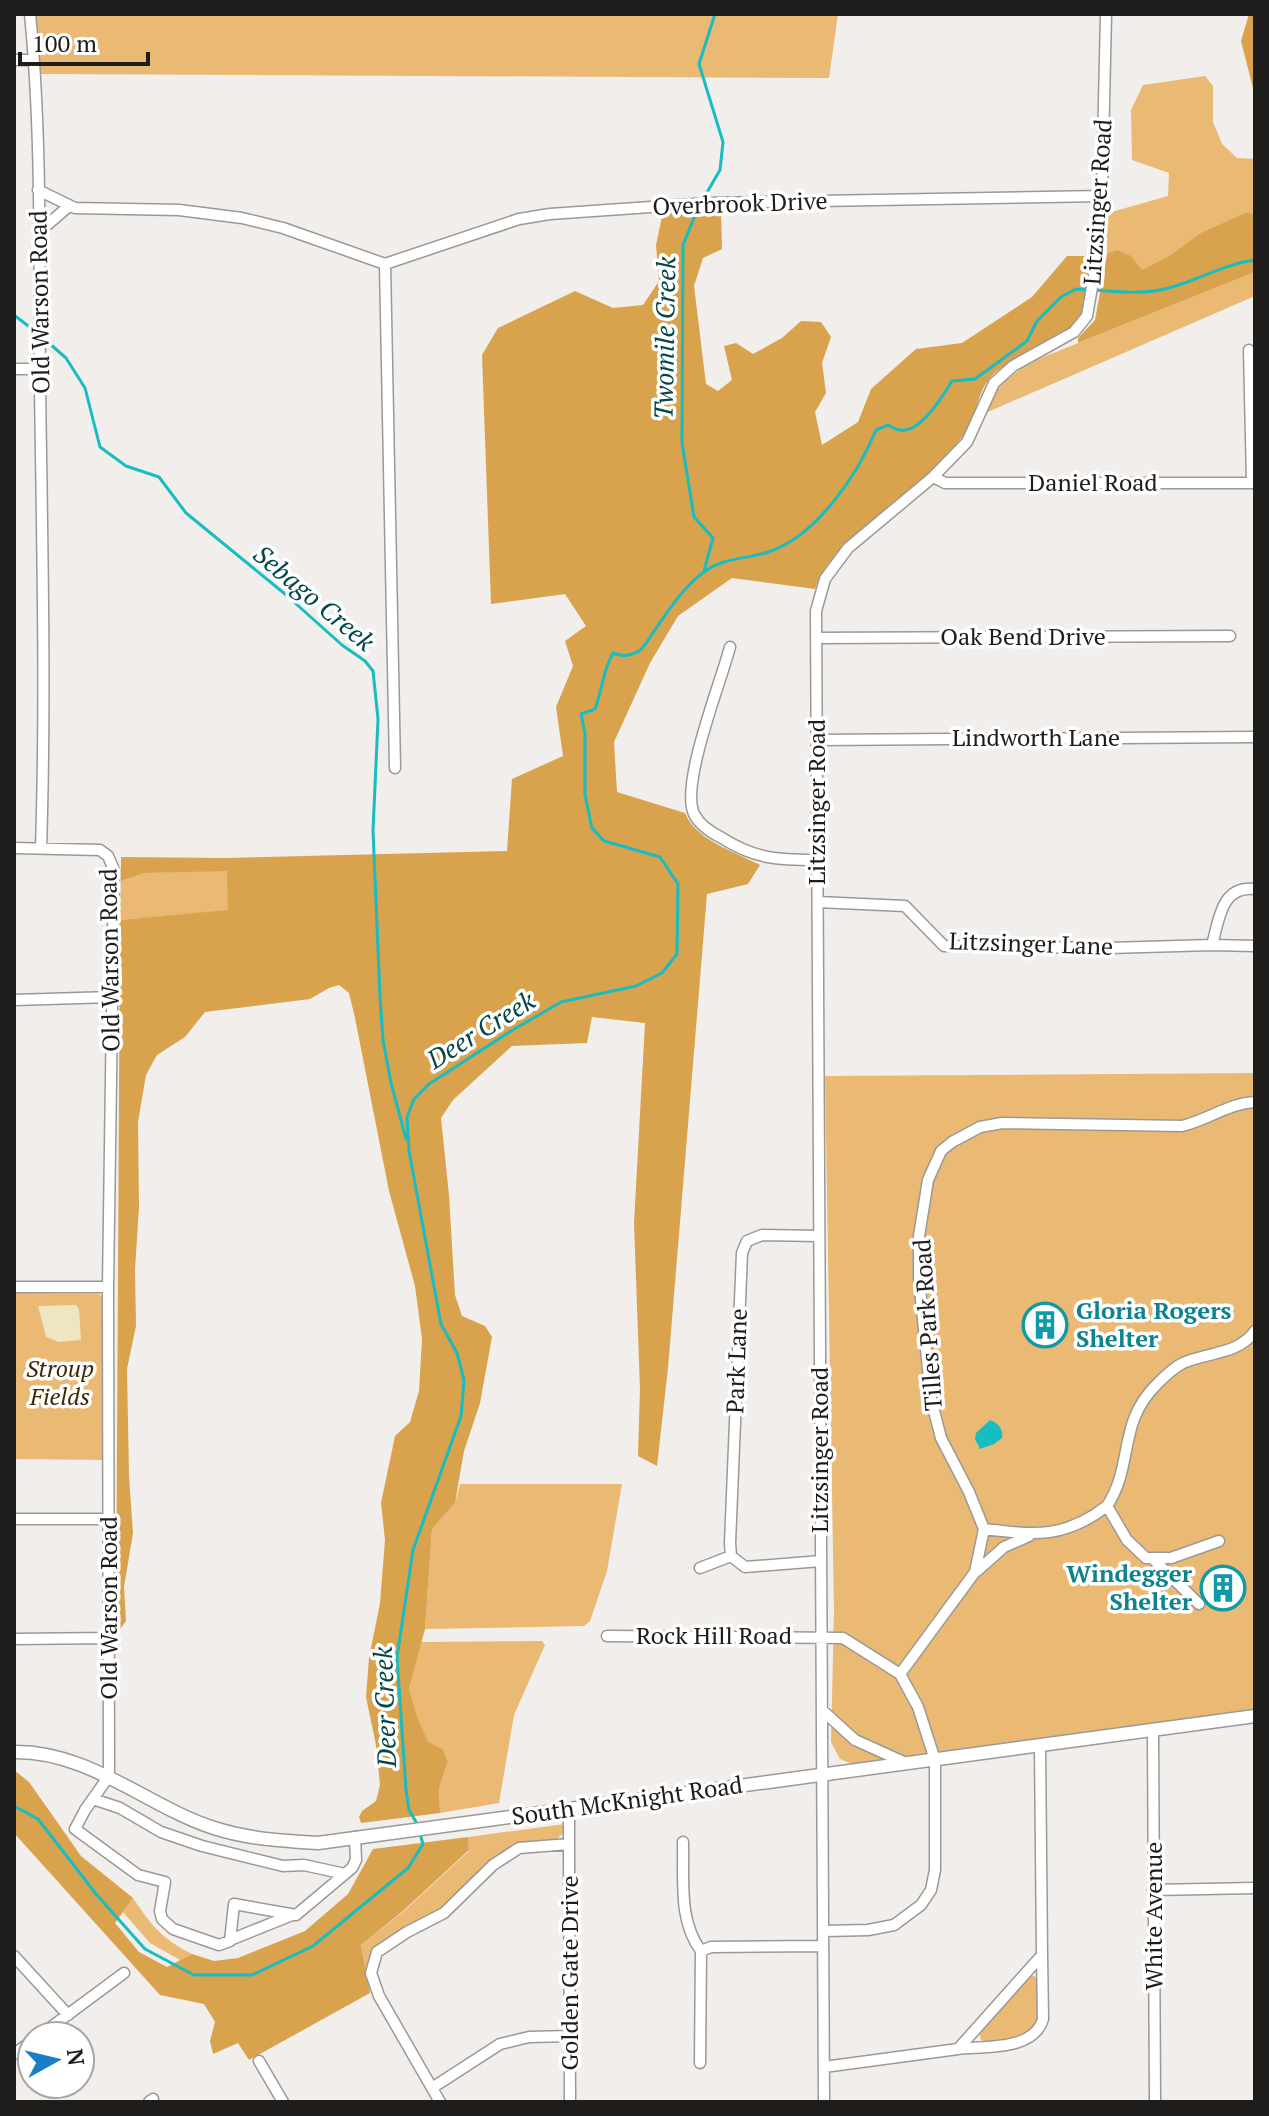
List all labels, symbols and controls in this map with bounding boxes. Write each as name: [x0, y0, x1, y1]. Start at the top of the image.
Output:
scale bar: [20, 16, 148, 66]
text: 100 m: [32, 27, 97, 59]
street label: Litzsinger Road: [1075, 118, 1119, 286]
street label: Overbrook Drive: [652, 184, 828, 222]
street label: Old Warson Road: [21, 210, 57, 394]
water label: Twomile Creek: [646, 256, 682, 420]
street label: Daniel Road: [1028, 466, 1158, 498]
water label: Sebago Creek: [247, 537, 383, 658]
street label: Oak Bend Drive: [940, 620, 1106, 652]
street label: Litzsinger Road: [800, 719, 832, 885]
street label: Lindworth Lane: [952, 721, 1120, 753]
street label: Old Warson Road: [91, 868, 127, 1052]
street label: Litzsinger Lane: [948, 924, 1114, 962]
water label: Deer Creek: [419, 982, 541, 1076]
street label: Tilles Park Road: [905, 1238, 949, 1412]
place label: Gloria Rogers Shelter: [1076, 1294, 1232, 1354]
building icon: Gloria Rogers Shelter: [1021, 1301, 1069, 1349]
street label: Park Lane: [718, 1308, 754, 1414]
park label: Stroup Fields: [26, 1352, 94, 1412]
street label: Litzsinger Road: [803, 1367, 835, 1533]
street label: Old Warson Road: [92, 1516, 124, 1700]
place label: Windegger Shelter: [1066, 1557, 1193, 1617]
building icon: Windegger Shelter: [1199, 1564, 1247, 1612]
street label: Rock Hill Road: [636, 1619, 792, 1651]
water label: Deer Creek: [365, 1646, 403, 1769]
street label: South McKnight Road: [509, 1768, 744, 1832]
street label: White Avenue: [1137, 1842, 1169, 1990]
street label: Golden Gate Drive: [553, 1875, 585, 2071]
north arrow: [16, 2020, 96, 2100]
text: N: [61, 2047, 92, 2068]

